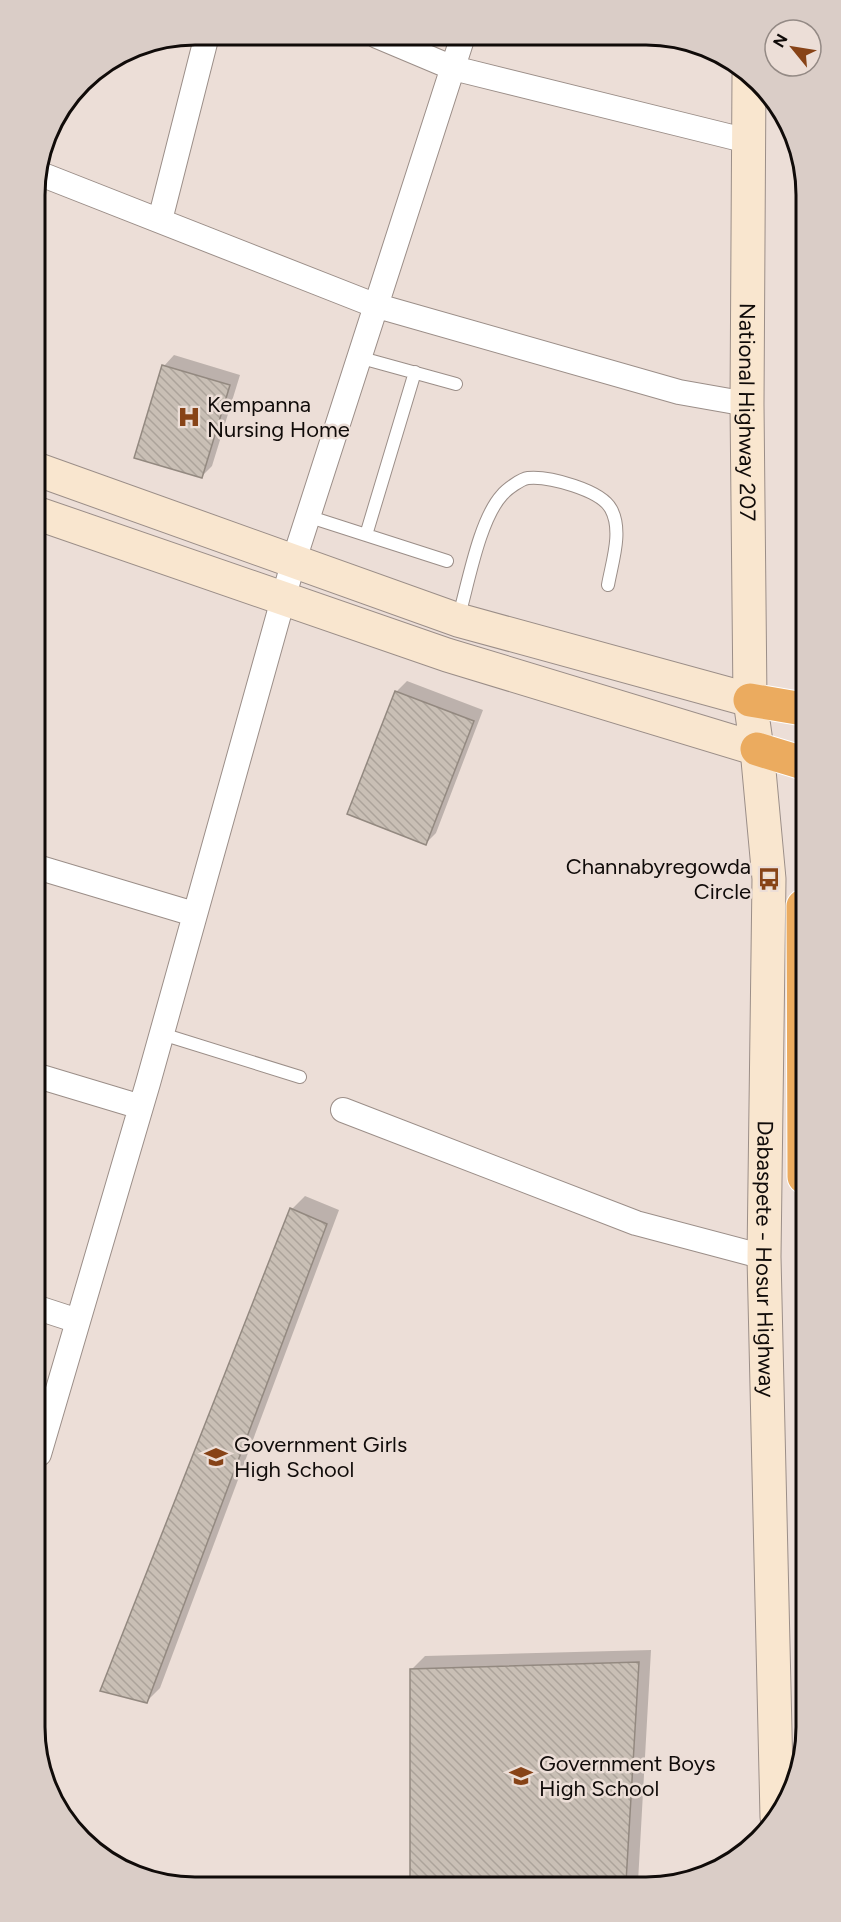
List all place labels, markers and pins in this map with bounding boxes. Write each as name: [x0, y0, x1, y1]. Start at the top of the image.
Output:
place label: Kempanna Nursing Home: [207, 391, 350, 443]
hospital icon: Kempanna Nursing Home: [176, 404, 202, 430]
place label: Channabyregowda Circle: [566, 853, 751, 905]
bus stop icon: Channabyregowda Circle: [756, 866, 782, 892]
place label: Government Girls High School: [234, 1431, 407, 1483]
school or university icon: Government Girls High School: [203, 1444, 229, 1470]
place label: Government Boys High School: [539, 1750, 716, 1802]
school or university icon: Government Boys High School: [508, 1763, 534, 1789]

